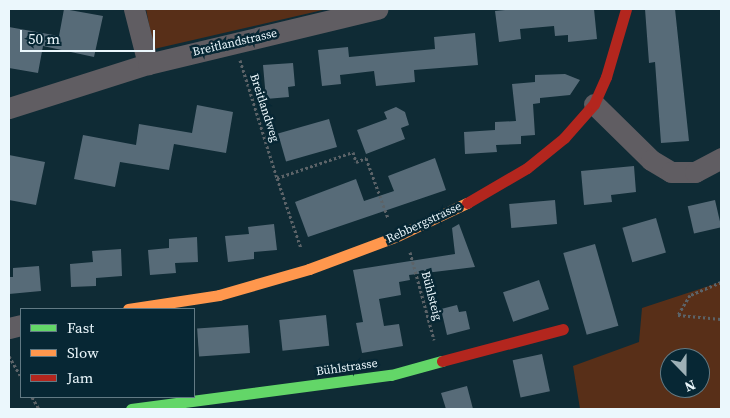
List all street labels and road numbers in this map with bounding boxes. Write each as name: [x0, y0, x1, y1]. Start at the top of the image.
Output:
street label: Breitlandstrasse: [191, 26, 279, 60]
street label: Breitlandweg: [246, 72, 282, 144]
street label: Rebbergstrasse: [384, 199, 464, 247]
street label: Bühlsteig: [418, 270, 444, 322]
street label: Bühlstrasse: [315, 357, 379, 379]

